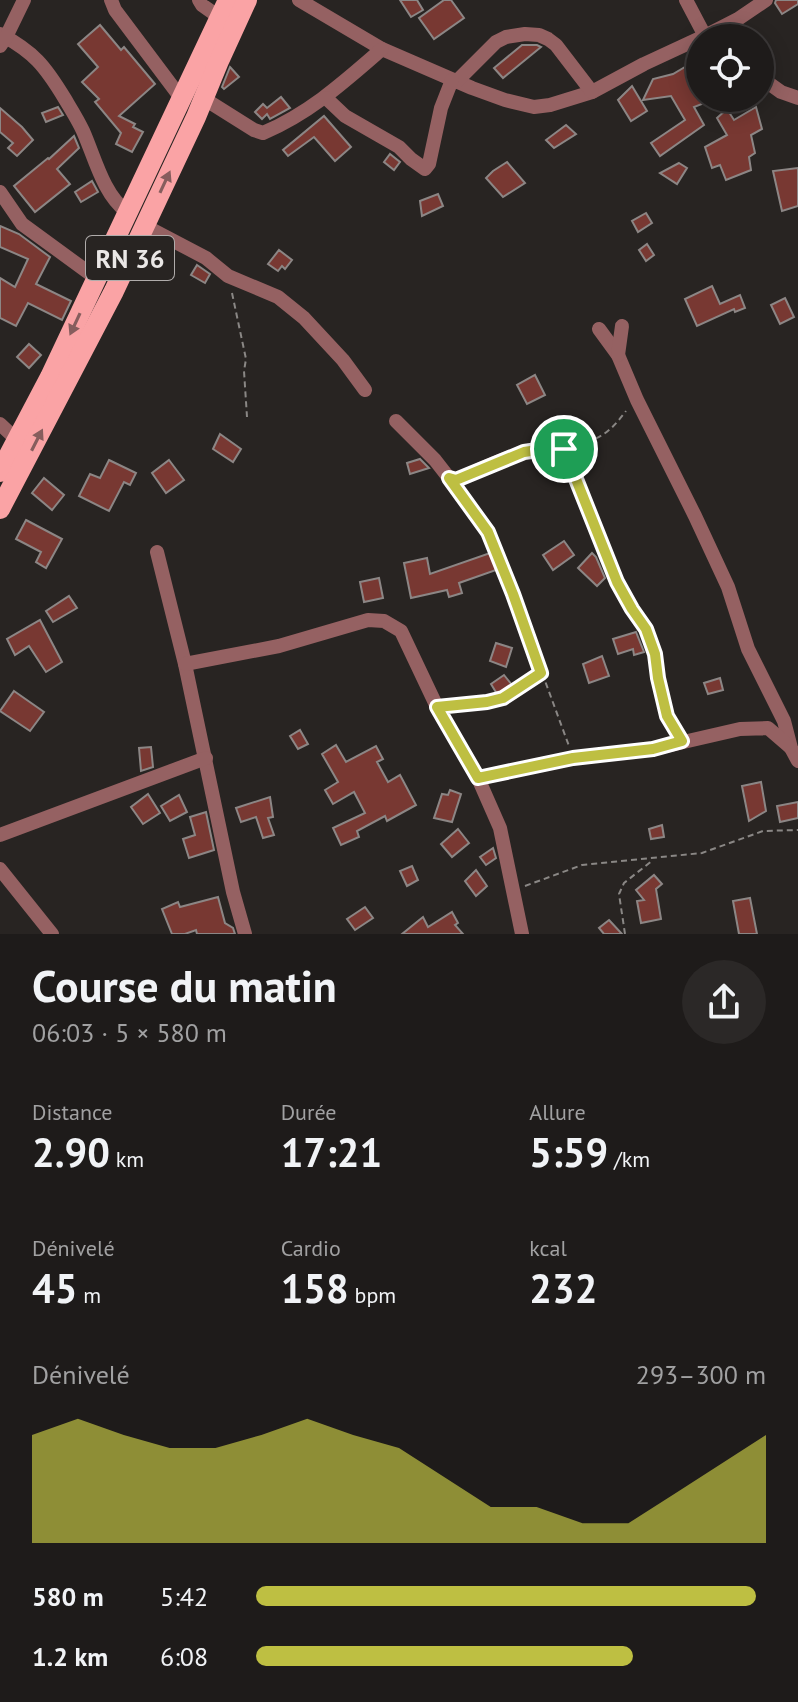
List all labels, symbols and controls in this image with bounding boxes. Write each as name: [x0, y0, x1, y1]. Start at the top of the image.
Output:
map controls: [686, 24, 774, 112]
button: locate: [686, 24, 774, 112]
one-way arrow: [158, 171, 172, 194]
road number: RN 36: [86, 236, 174, 280]
one-way arrow: [68, 312, 82, 335]
pin: [530, 415, 598, 483]
icon: arrive: [542, 427, 586, 471]
one-way arrow: [31, 429, 44, 452]
text: Course du matin: [32, 957, 337, 1014]
button: share: [682, 960, 766, 1044]
text: 06:03 · 5 × 580 m: [32, 1016, 227, 1049]
text: Distance: [32, 1098, 113, 1126]
text: Durée: [281, 1098, 337, 1126]
text: Allure: [529, 1098, 586, 1126]
text: 2.90: [32, 1126, 110, 1178]
text: 17:21: [281, 1126, 382, 1178]
text: 5:59: [529, 1126, 608, 1178]
text: km: [110, 1145, 144, 1173]
text: /km: [608, 1145, 650, 1173]
text: Dénivelé: [32, 1234, 115, 1262]
text: Cardio: [281, 1234, 341, 1262]
text: kcal: [529, 1234, 567, 1262]
text: 45: [32, 1262, 77, 1314]
text: 158: [281, 1262, 349, 1314]
text: 232: [529, 1262, 597, 1314]
text: m: [77, 1281, 101, 1309]
text: bpm: [349, 1281, 396, 1309]
text: Dénivelé: [32, 1358, 130, 1391]
text: 293–300 m: [636, 1358, 766, 1391]
text: 580 m: [32, 1580, 104, 1613]
text: 5:42: [160, 1580, 208, 1613]
text: 1.2 km: [32, 1640, 108, 1673]
text: 6:08: [160, 1640, 208, 1673]

